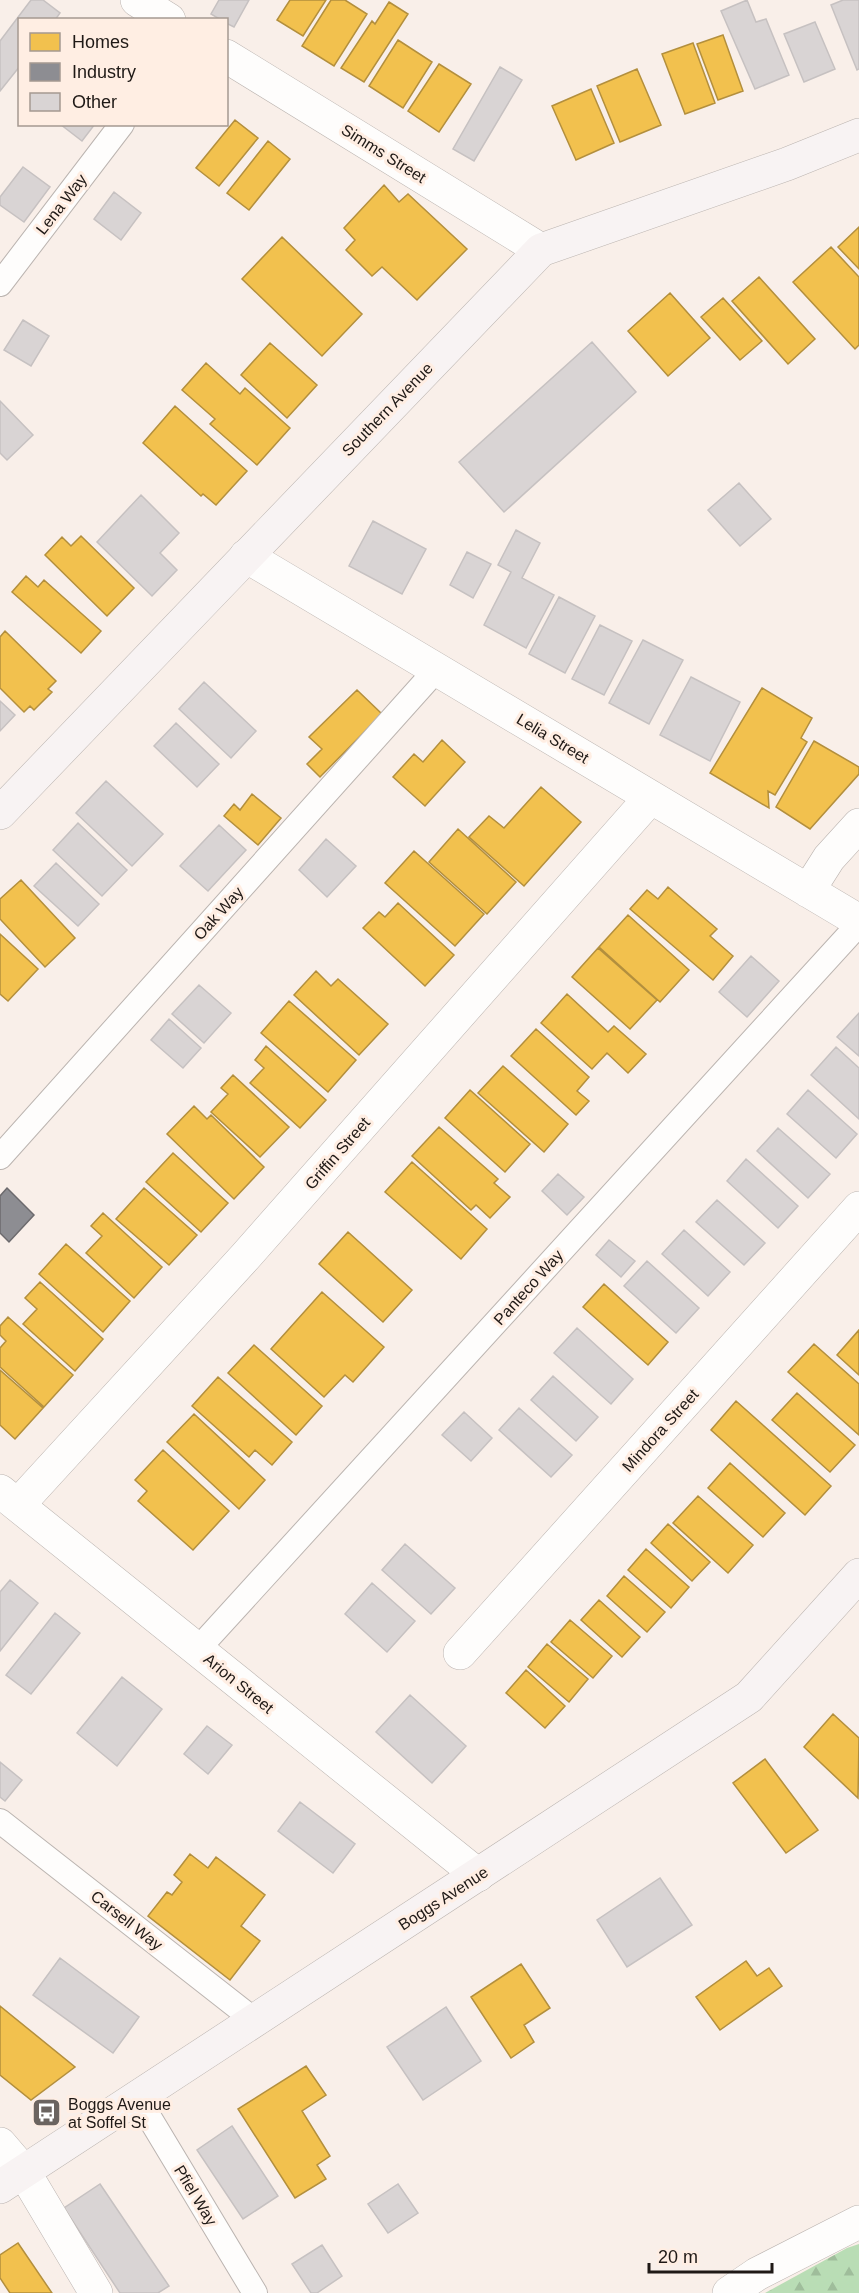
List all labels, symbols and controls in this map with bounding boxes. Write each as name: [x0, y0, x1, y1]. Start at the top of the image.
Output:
legend: [18, 18, 228, 126]
text: Homes: [72, 32, 129, 52]
text: Industry: [72, 62, 136, 82]
text: Other: [72, 92, 117, 112]
street label: Simms Street: [339, 121, 429, 186]
street label: Lena Way: [33, 171, 90, 238]
street label: Southern Avenue: [339, 359, 436, 459]
street label: Lelia Street: [514, 710, 592, 767]
street label: Oak Way: [190, 883, 247, 943]
street label: Griffin Street: [302, 1114, 374, 1193]
street label: Panteco Way: [490, 1247, 566, 1328]
street label: Mindora Street: [619, 1385, 702, 1475]
street label: Arion Street: [201, 1650, 277, 1717]
street label: Boggs Avenue: [395, 1863, 491, 1934]
street label: Carsell Way: [88, 1887, 166, 1953]
place label: Boggs Avenue at Soffel St: [68, 2096, 171, 2131]
bus stop icon: Boggs Avenue at Soffel St: [31, 2097, 63, 2129]
street label: Pfiel Way: [171, 2162, 220, 2228]
scale bar: [649, 2236, 772, 2274]
text: 20 m: [658, 2247, 698, 2267]

